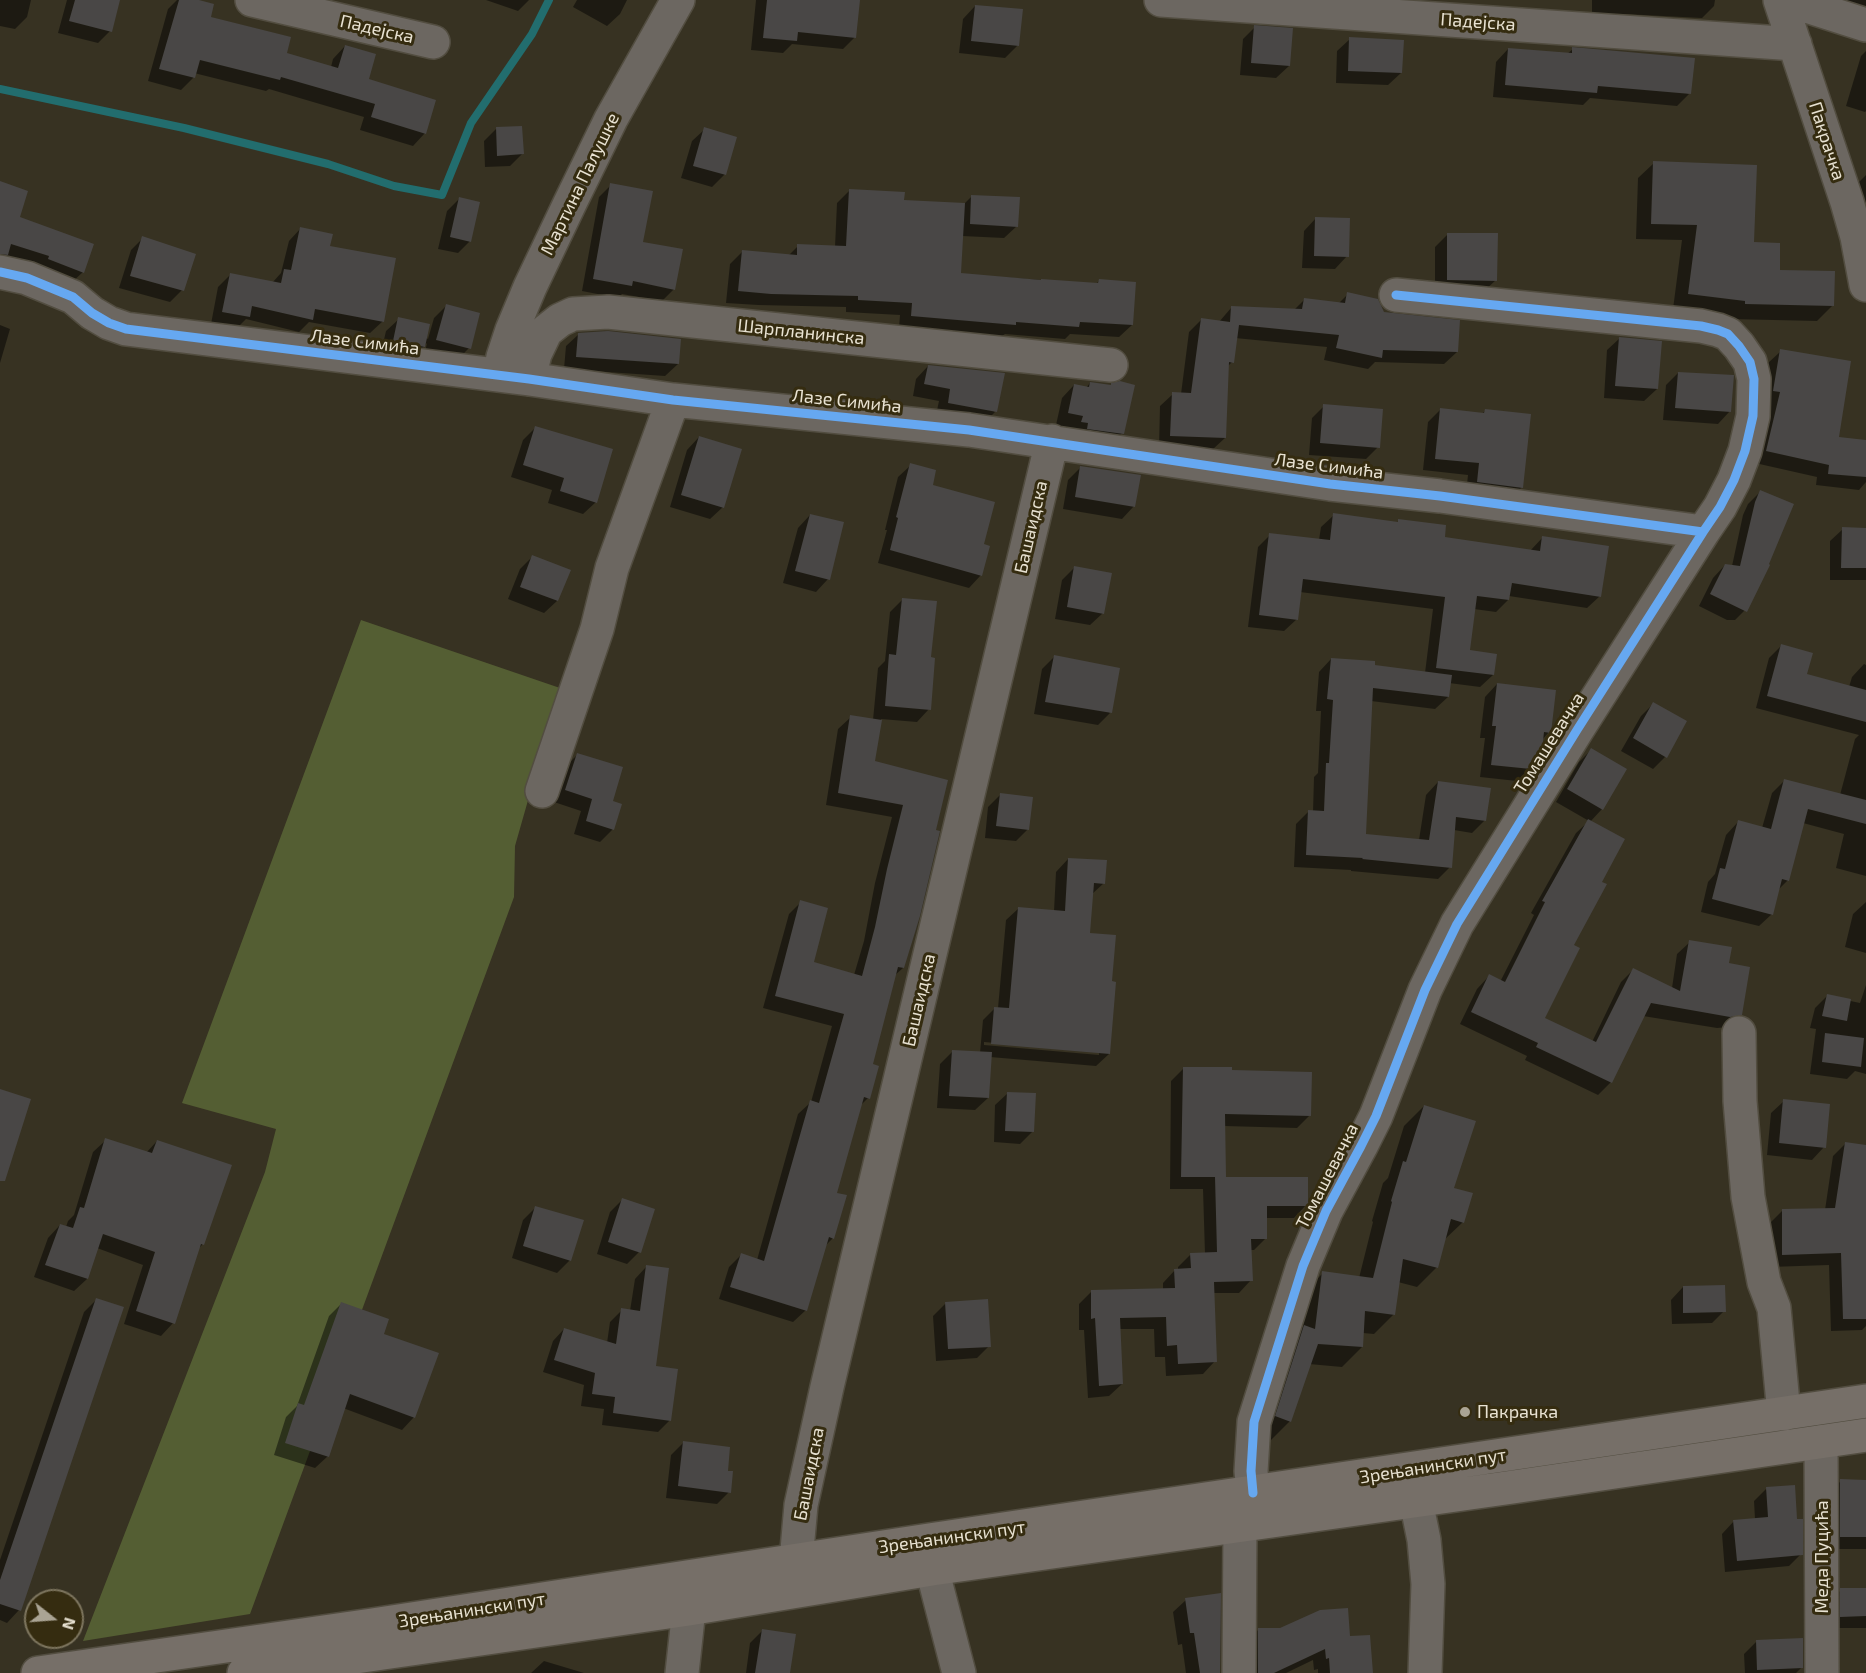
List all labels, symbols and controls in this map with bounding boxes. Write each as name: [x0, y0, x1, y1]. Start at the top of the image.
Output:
street label: Падејска: [1440, 9, 1516, 35]
street label: Падејска: [338, 10, 416, 48]
street label: Пакрачка: [1804, 99, 1850, 183]
street label: Мартина Палушке: [536, 109, 624, 259]
street label: Шарпланинска: [736, 315, 866, 349]
street label: Лазе Симића: [309, 325, 421, 359]
street label: Лазе Симића: [791, 385, 903, 417]
street label: Лазе Симића: [1273, 449, 1385, 483]
street label: Башаидска: [1010, 478, 1052, 576]
street label: Томашевачка: [1509, 688, 1589, 798]
street label: Башаидска: [898, 951, 940, 1049]
street label: Томашевачка: [1291, 1120, 1363, 1232]
place label: Пакрачка: [1477, 1401, 1558, 1423]
marker: Пакрачка: [1458, 1405, 1472, 1419]
street label: Башаидска: [789, 1425, 829, 1523]
street label: Зрењанински пут: [1358, 1444, 1508, 1488]
street label: Меда Пуцића: [1811, 1500, 1833, 1614]
street label: Зрењанински пут: [877, 1516, 1027, 1558]
street label: Зрењанински пут: [397, 1588, 547, 1632]
north arrow: [24, 1589, 84, 1649]
text: N: [59, 1616, 81, 1632]

